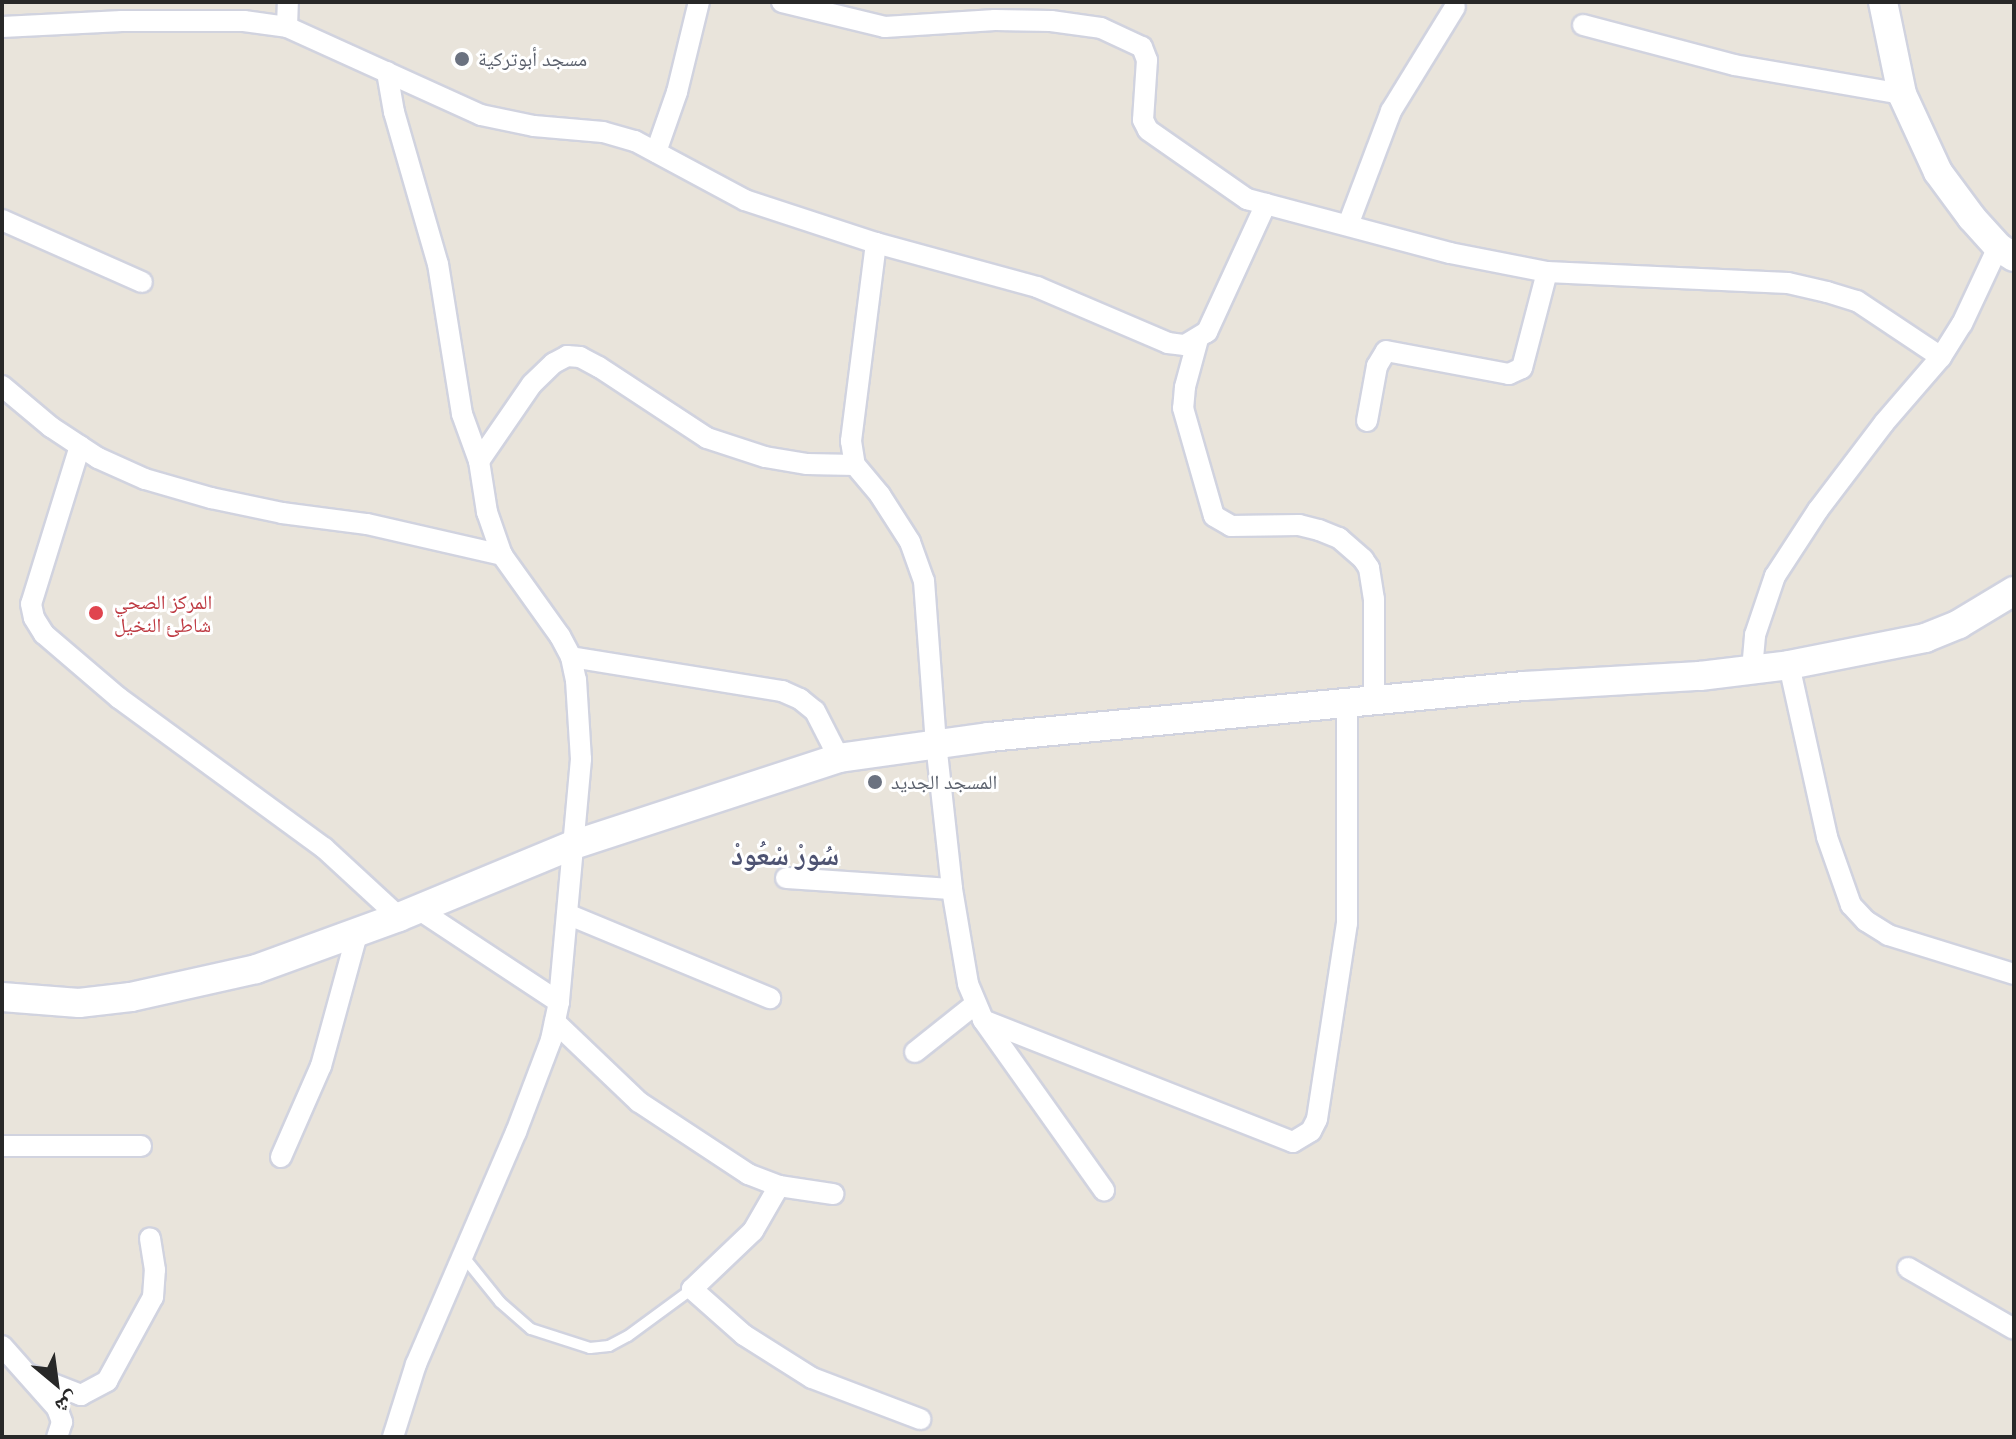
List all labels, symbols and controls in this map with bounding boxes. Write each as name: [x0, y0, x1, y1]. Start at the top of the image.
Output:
place label: مسجد أبوتركية: [478, 47, 587, 71]
marker: مسجد أبوتركية: [453, 50, 471, 68]
place label: المركز الصحي شاطئ النخيل: [114, 590, 212, 637]
marker: المركز الصحي شاطئ النخيل: [85, 602, 107, 624]
place label: المسجد الجديد: [891, 770, 997, 794]
marker: المسجد الجديد: [866, 773, 884, 791]
district label: سُورْ سْعُودْ: [731, 838, 839, 872]
north arrow: [16, 1343, 96, 1423]
text: ش: [51, 1387, 84, 1421]

